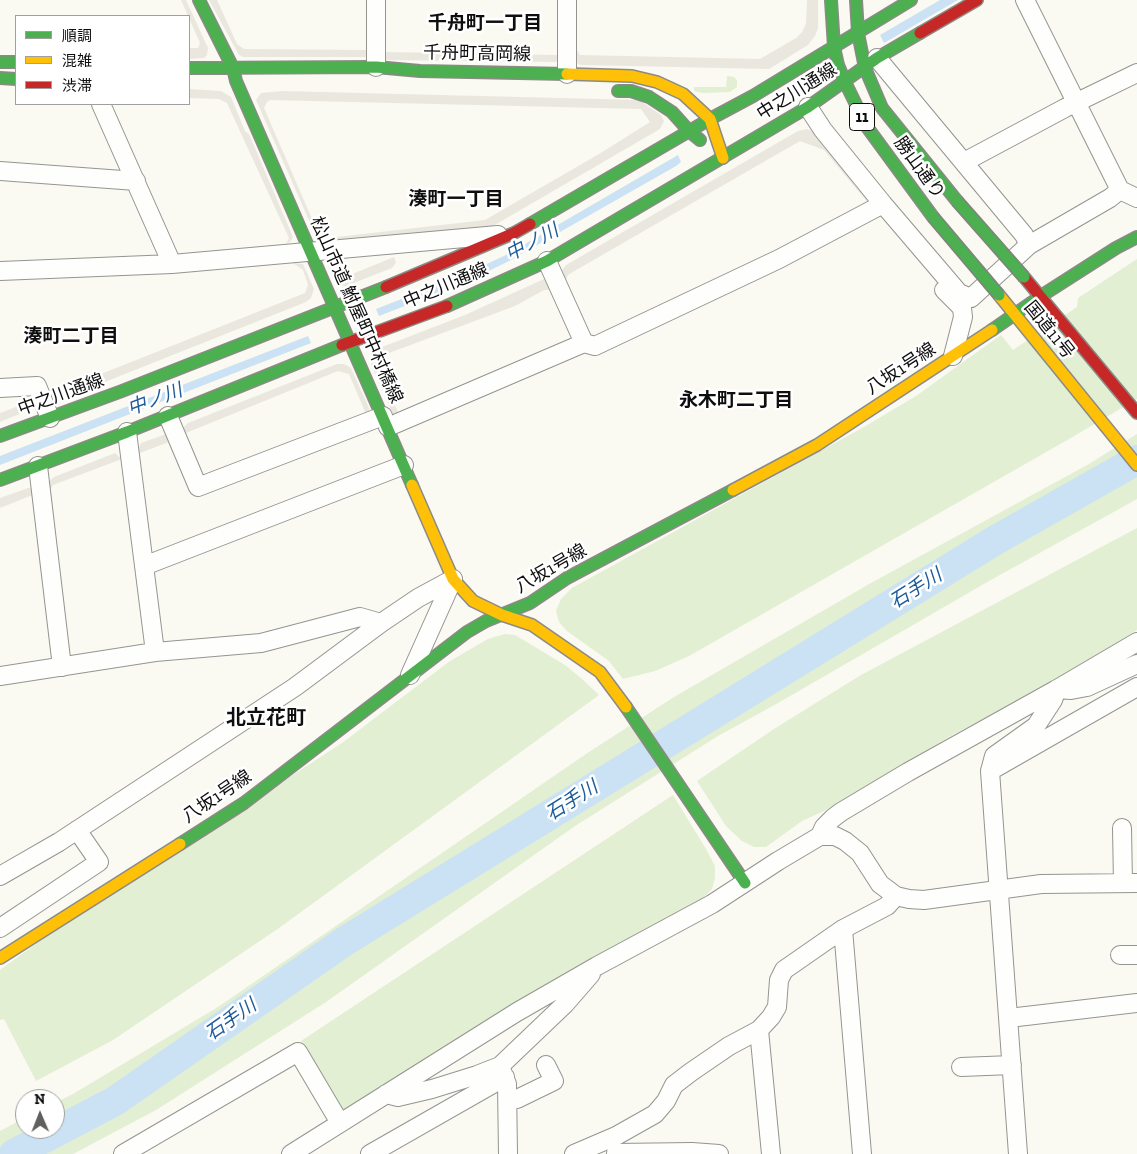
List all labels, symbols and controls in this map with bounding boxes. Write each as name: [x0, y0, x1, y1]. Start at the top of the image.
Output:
district label: 千舟町一丁目: [428, 13, 542, 35]
legend: [15, 15, 190, 105]
text: 順調: [62, 27, 92, 45]
street label: 千舟町高岡線: [423, 42, 531, 66]
text: 混雑: [62, 52, 92, 70]
street label: 中之川通線: [753, 59, 841, 125]
text: 渋滞: [62, 77, 92, 95]
road number: 11: [850, 104, 874, 130]
street label: 勝山通り: [889, 133, 949, 203]
district label: 湊町一丁目: [409, 189, 503, 211]
street label: 松山市道 鮒屋町中村橋線: [305, 213, 407, 407]
water label: 中ノ川: [501, 220, 563, 266]
street label: 中之川通線: [400, 258, 492, 314]
street label: 国道11号: [1019, 297, 1079, 363]
district label: 湊町二丁目: [24, 326, 118, 348]
street label: 八坂1号線: [862, 338, 940, 400]
street label: 中之川通線: [15, 369, 107, 421]
water label: 中ノ川: [124, 379, 186, 421]
district label: 永木町二丁目: [679, 390, 793, 412]
street label: 八坂1号線: [511, 540, 591, 598]
water label: 石手川: [886, 564, 946, 614]
district label: 北立花町: [226, 706, 306, 730]
street label: 八坂1号線: [178, 766, 256, 828]
water label: 石手川: [542, 776, 602, 826]
water label: 石手川: [201, 994, 261, 1046]
north arrow: [15, 1089, 65, 1139]
text: N: [34, 1091, 45, 1108]

